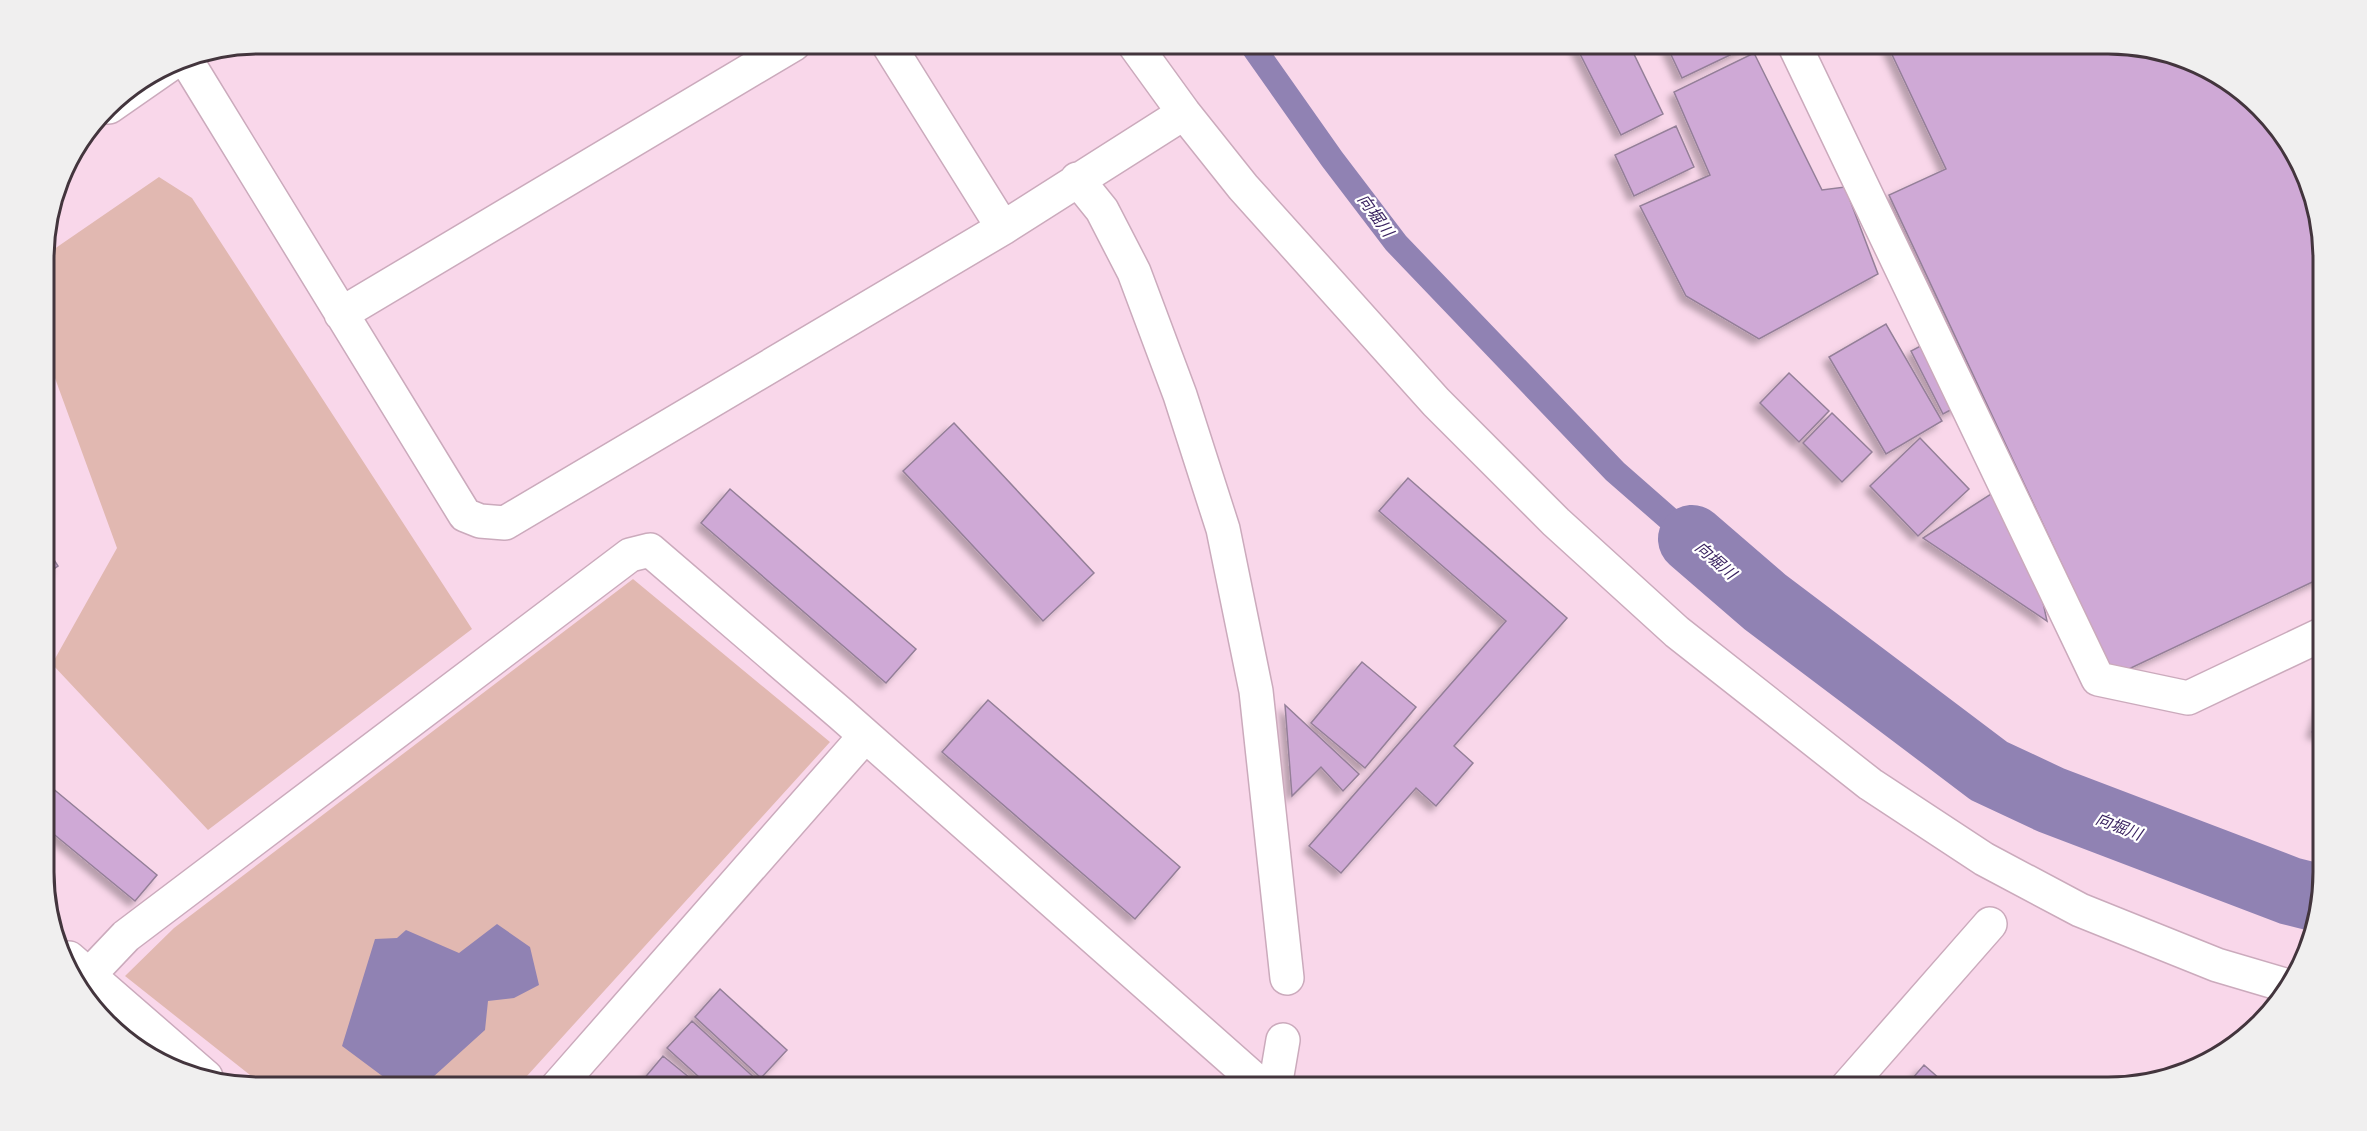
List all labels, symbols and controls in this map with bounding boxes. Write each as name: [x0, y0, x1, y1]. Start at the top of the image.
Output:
water label: 向堀川: [1355, 190, 1399, 241]
water label: 向堀川: [1692, 537, 1742, 584]
water label: 向堀川: [2093, 808, 2147, 844]

